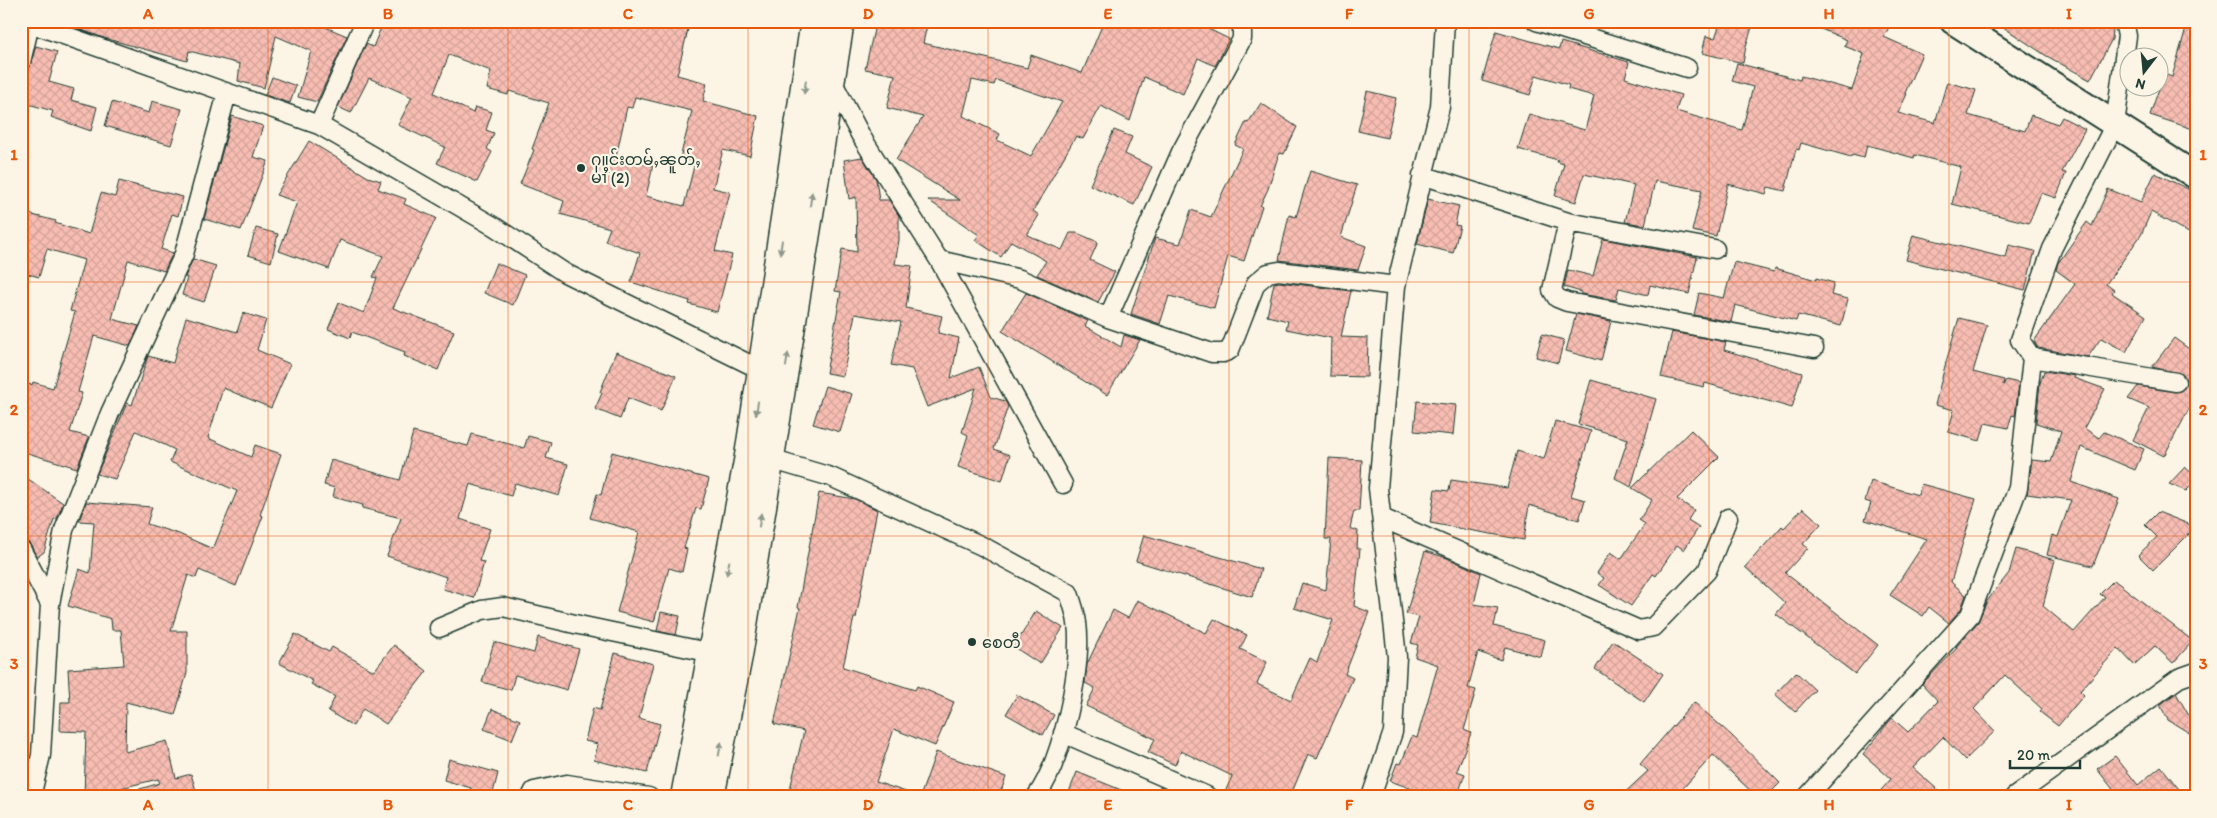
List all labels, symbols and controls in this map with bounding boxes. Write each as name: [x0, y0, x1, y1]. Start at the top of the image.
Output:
text: A: [142, 4, 154, 23]
text: B: [383, 4, 394, 23]
text: C: [623, 4, 634, 23]
text: D: [863, 4, 874, 23]
text: E: [1104, 4, 1113, 23]
text: F: [1345, 4, 1354, 23]
text: G: [1583, 4, 1595, 23]
text: H: [1823, 4, 1835, 23]
text: I: [2066, 4, 2072, 23]
north arrow: [2120, 48, 2170, 98]
text: N: [2134, 75, 2147, 93]
one-way arrow: [801, 79, 809, 95]
text: 1: [10, 145, 18, 164]
text: 1: [2199, 145, 2207, 164]
place label: ႁူင်းတမ်ႇၼူတ်ႇ မၢႆ (2): [591, 148, 701, 187]
marker: ႁူင်းတမ်ႇၼူတ်ႇ မၢႆ (2): [575, 162, 587, 174]
one-way arrow: [807, 191, 815, 207]
one-way arrow: [777, 240, 785, 256]
one-way arrow: [783, 351, 791, 367]
text: 2: [10, 400, 19, 419]
one-way arrow: [752, 400, 760, 416]
text: 2: [2199, 400, 2208, 419]
one-way arrow: [757, 512, 765, 528]
one-way arrow: [724, 560, 732, 576]
place label: စေတီ: [982, 632, 1021, 652]
marker: စေတီ: [966, 636, 978, 648]
text: 3: [10, 654, 19, 673]
text: 3: [2199, 654, 2208, 673]
scale bar: [2010, 738, 2080, 770]
one-way arrow: [716, 741, 724, 757]
text: 20 m: [2017, 746, 2051, 764]
text: A: [142, 795, 154, 814]
text: B: [383, 795, 394, 814]
text: C: [623, 795, 634, 814]
text: D: [863, 795, 874, 814]
text: E: [1104, 795, 1113, 814]
text: F: [1345, 795, 1354, 814]
text: G: [1583, 795, 1595, 814]
text: H: [1823, 795, 1835, 814]
text: I: [2066, 795, 2072, 814]

